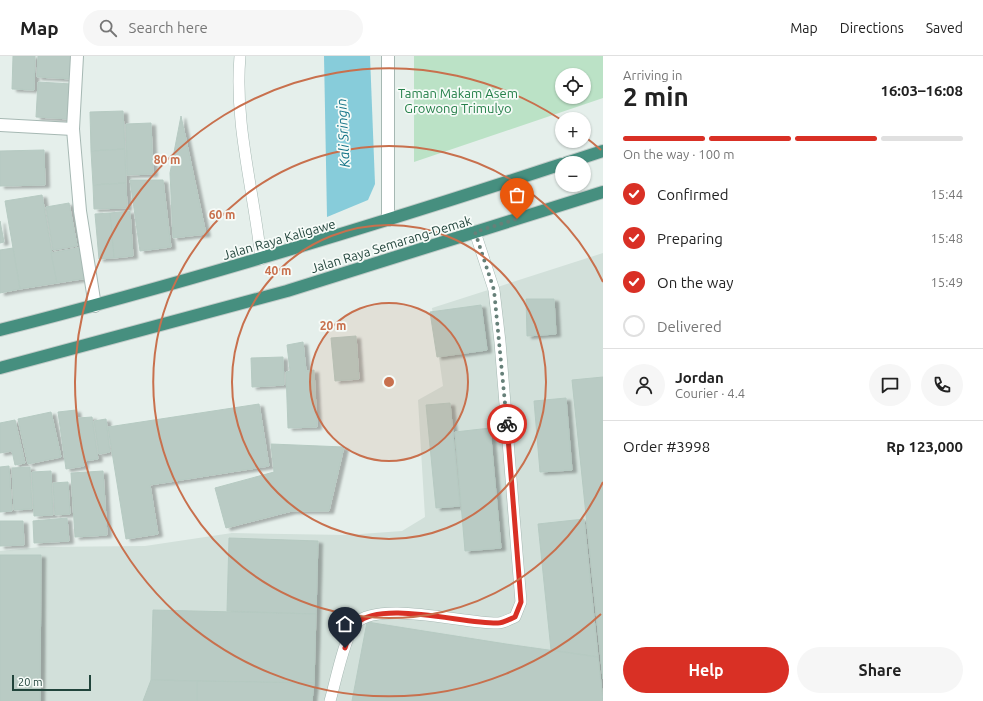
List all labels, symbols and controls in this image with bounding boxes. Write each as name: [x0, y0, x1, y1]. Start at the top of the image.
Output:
search box: [83, 10, 363, 46]
text: Map: [20, 17, 59, 39]
icon: search: [97, 17, 119, 39]
text: Search here: [129, 19, 208, 36]
text: Map: [790, 20, 818, 36]
text: Directions: [840, 20, 904, 36]
text: Saved: [926, 20, 963, 36]
map controls: [555, 68, 591, 192]
button: locate: [555, 68, 591, 104]
text: Arriving in: [623, 68, 682, 82]
text: 2 min: [623, 82, 689, 111]
text: 16:03–16:08: [880, 82, 963, 99]
park label: Taman Makam Asem Growong Trimulyo: [398, 86, 518, 115]
water label: Kali Sringin: [333, 98, 353, 168]
button: +: [555, 112, 591, 148]
text: On the way · 100 m: [623, 147, 735, 161]
text: 80 m: [154, 153, 180, 166]
button: −: [555, 156, 591, 192]
pin: [500, 178, 534, 219]
icon: check: [623, 183, 645, 205]
icon: bag: [506, 184, 528, 206]
text: Confirmed: [657, 186, 729, 203]
text: 15:44: [930, 187, 963, 201]
text: 60 m: [209, 208, 235, 221]
street label: Jalan Raya Semarang-Demak: [309, 213, 473, 275]
street label: Jalan Raya Kaligawe: [221, 216, 337, 262]
icon: check: [623, 227, 645, 249]
text: Preparing: [657, 230, 723, 247]
text: 15:48: [930, 231, 963, 245]
text: 40 m: [265, 264, 291, 277]
icon: check: [623, 271, 645, 293]
text: On the way: [657, 274, 733, 291]
text: 15:49: [930, 275, 963, 289]
text: Delivered: [657, 318, 722, 335]
text: 20 m: [320, 319, 346, 332]
button: person: [623, 364, 665, 406]
button: chat: [869, 364, 911, 406]
button: phone: [921, 364, 963, 406]
text: Jordan: [675, 369, 724, 386]
centre of rings: [382, 375, 396, 389]
text: Courier · 4.4: [675, 386, 745, 400]
courier: [487, 404, 527, 444]
icon: bike: [496, 413, 518, 435]
text: Order #3998: [623, 438, 710, 455]
text: Rp 123,000: [886, 438, 963, 455]
pin: [328, 607, 362, 648]
icon: home: [334, 613, 356, 635]
button: Help: [623, 647, 789, 693]
button: Share: [797, 647, 963, 693]
scale bar: [12, 673, 91, 692]
text: 20 m: [18, 676, 42, 688]

